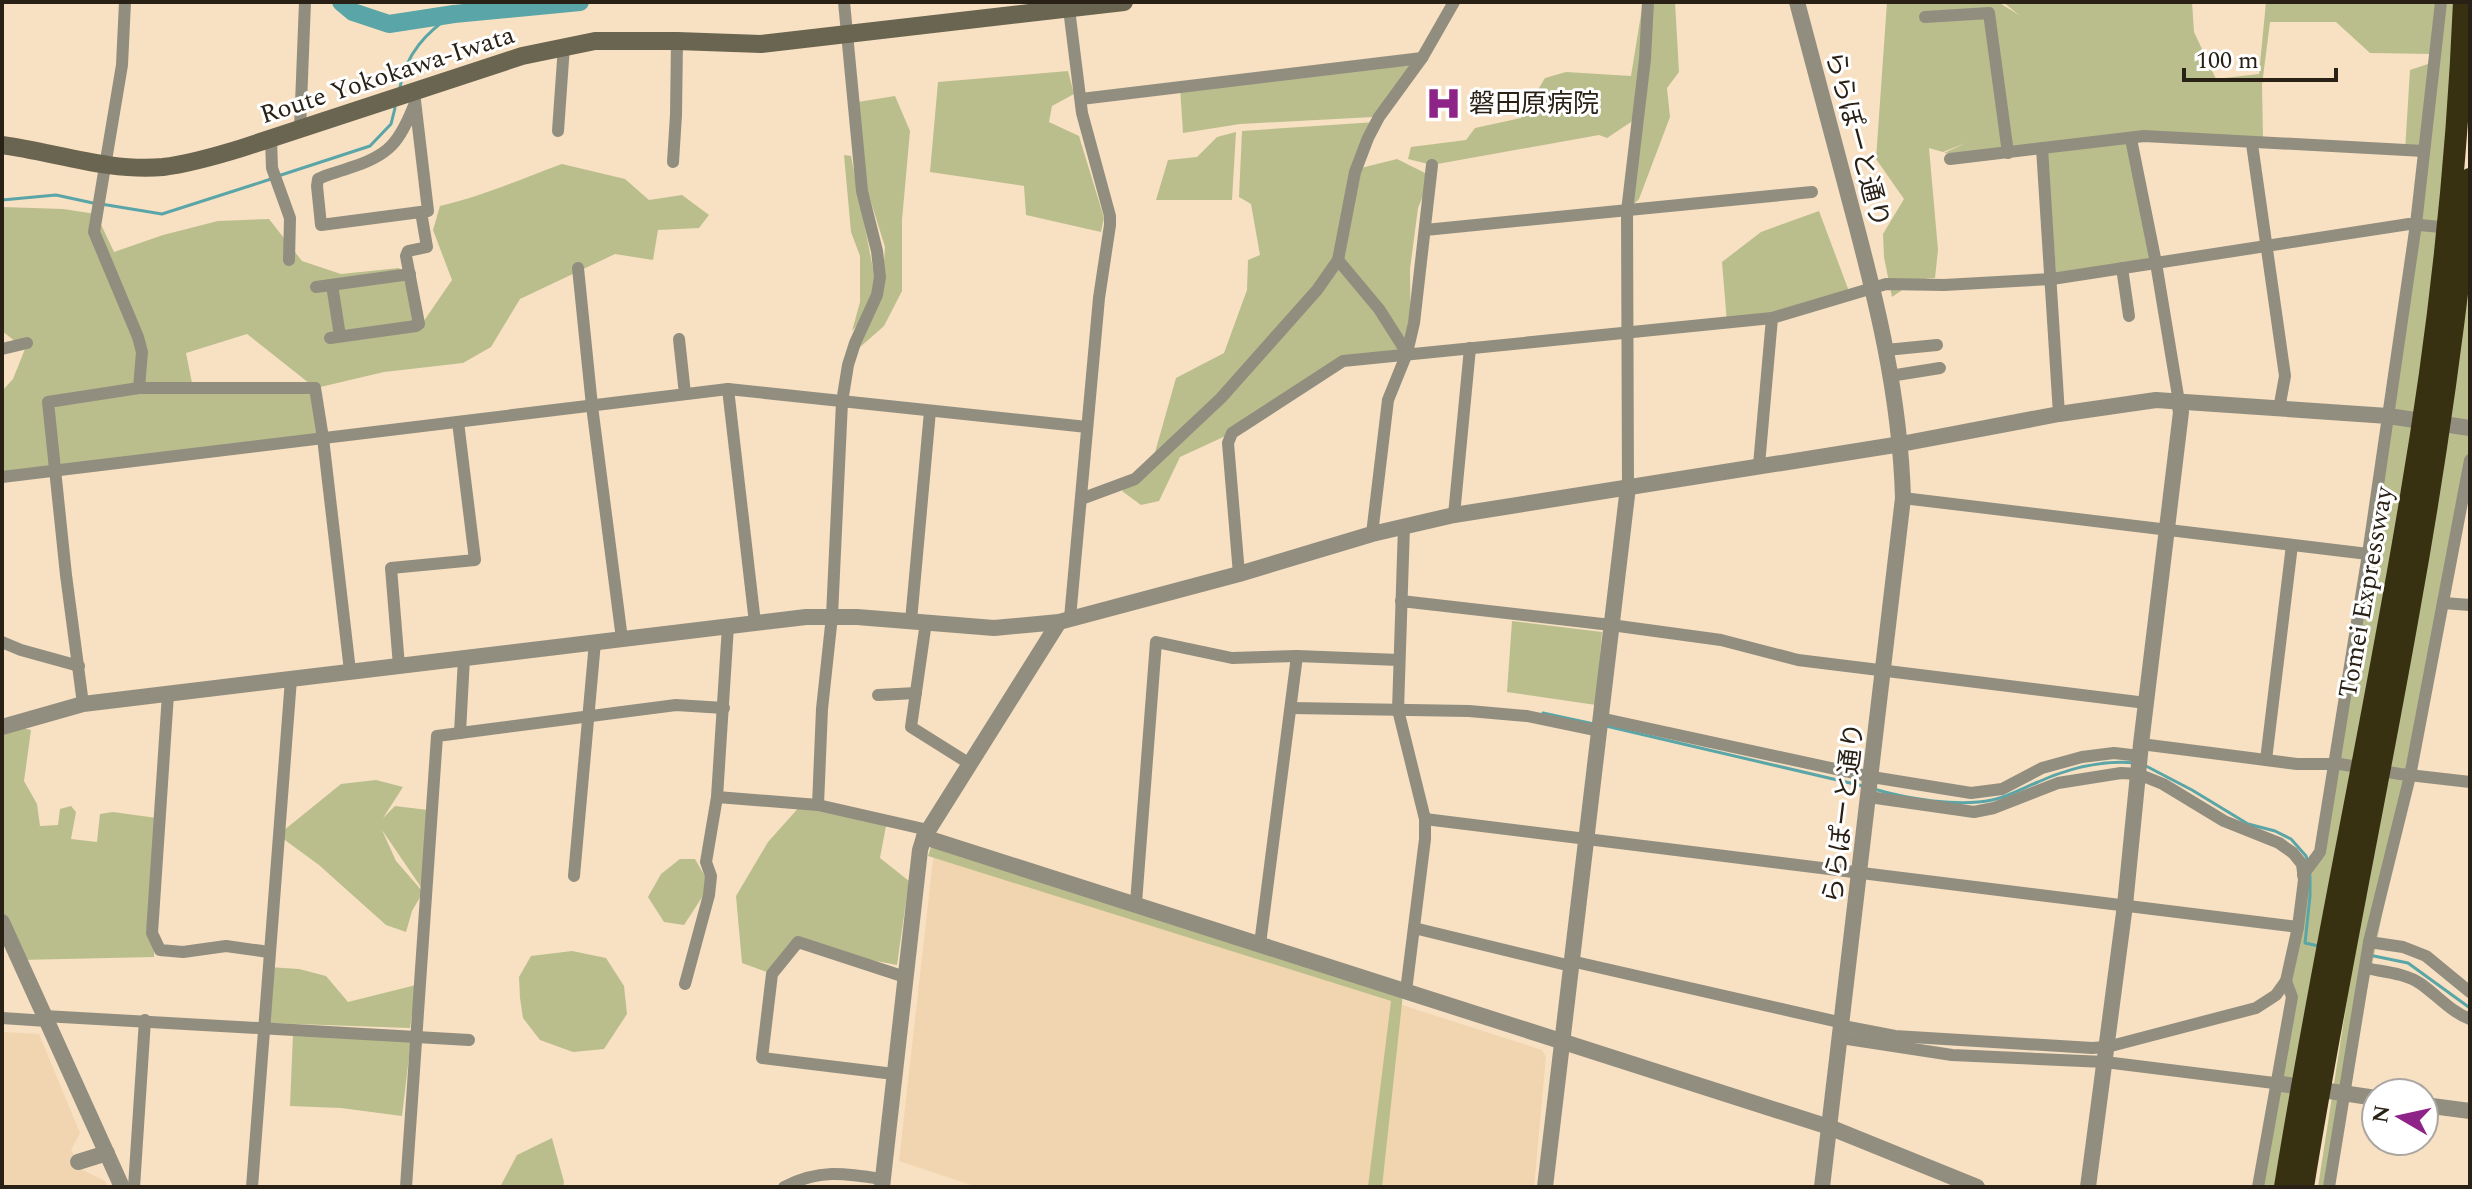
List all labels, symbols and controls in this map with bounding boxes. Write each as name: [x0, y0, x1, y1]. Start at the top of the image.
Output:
street label: Route Yokokawa-Iwata: [255, 15, 520, 135]
scale bar: [2184, 32, 2336, 82]
text: 100 m: [2196, 43, 2259, 79]
street label: ららぽーと通り: [1814, 46, 1900, 232]
hospital icon: 磐田原病院: [1424, 84, 1462, 122]
place label: 磐田原病院: [1469, 84, 1599, 124]
street label: Tomei Expressway: [2328, 482, 2405, 701]
street label: ららぽーと通り: [1813, 720, 1875, 906]
north arrow: [2360, 1077, 2440, 1157]
text: N: [2364, 1103, 2399, 1126]

